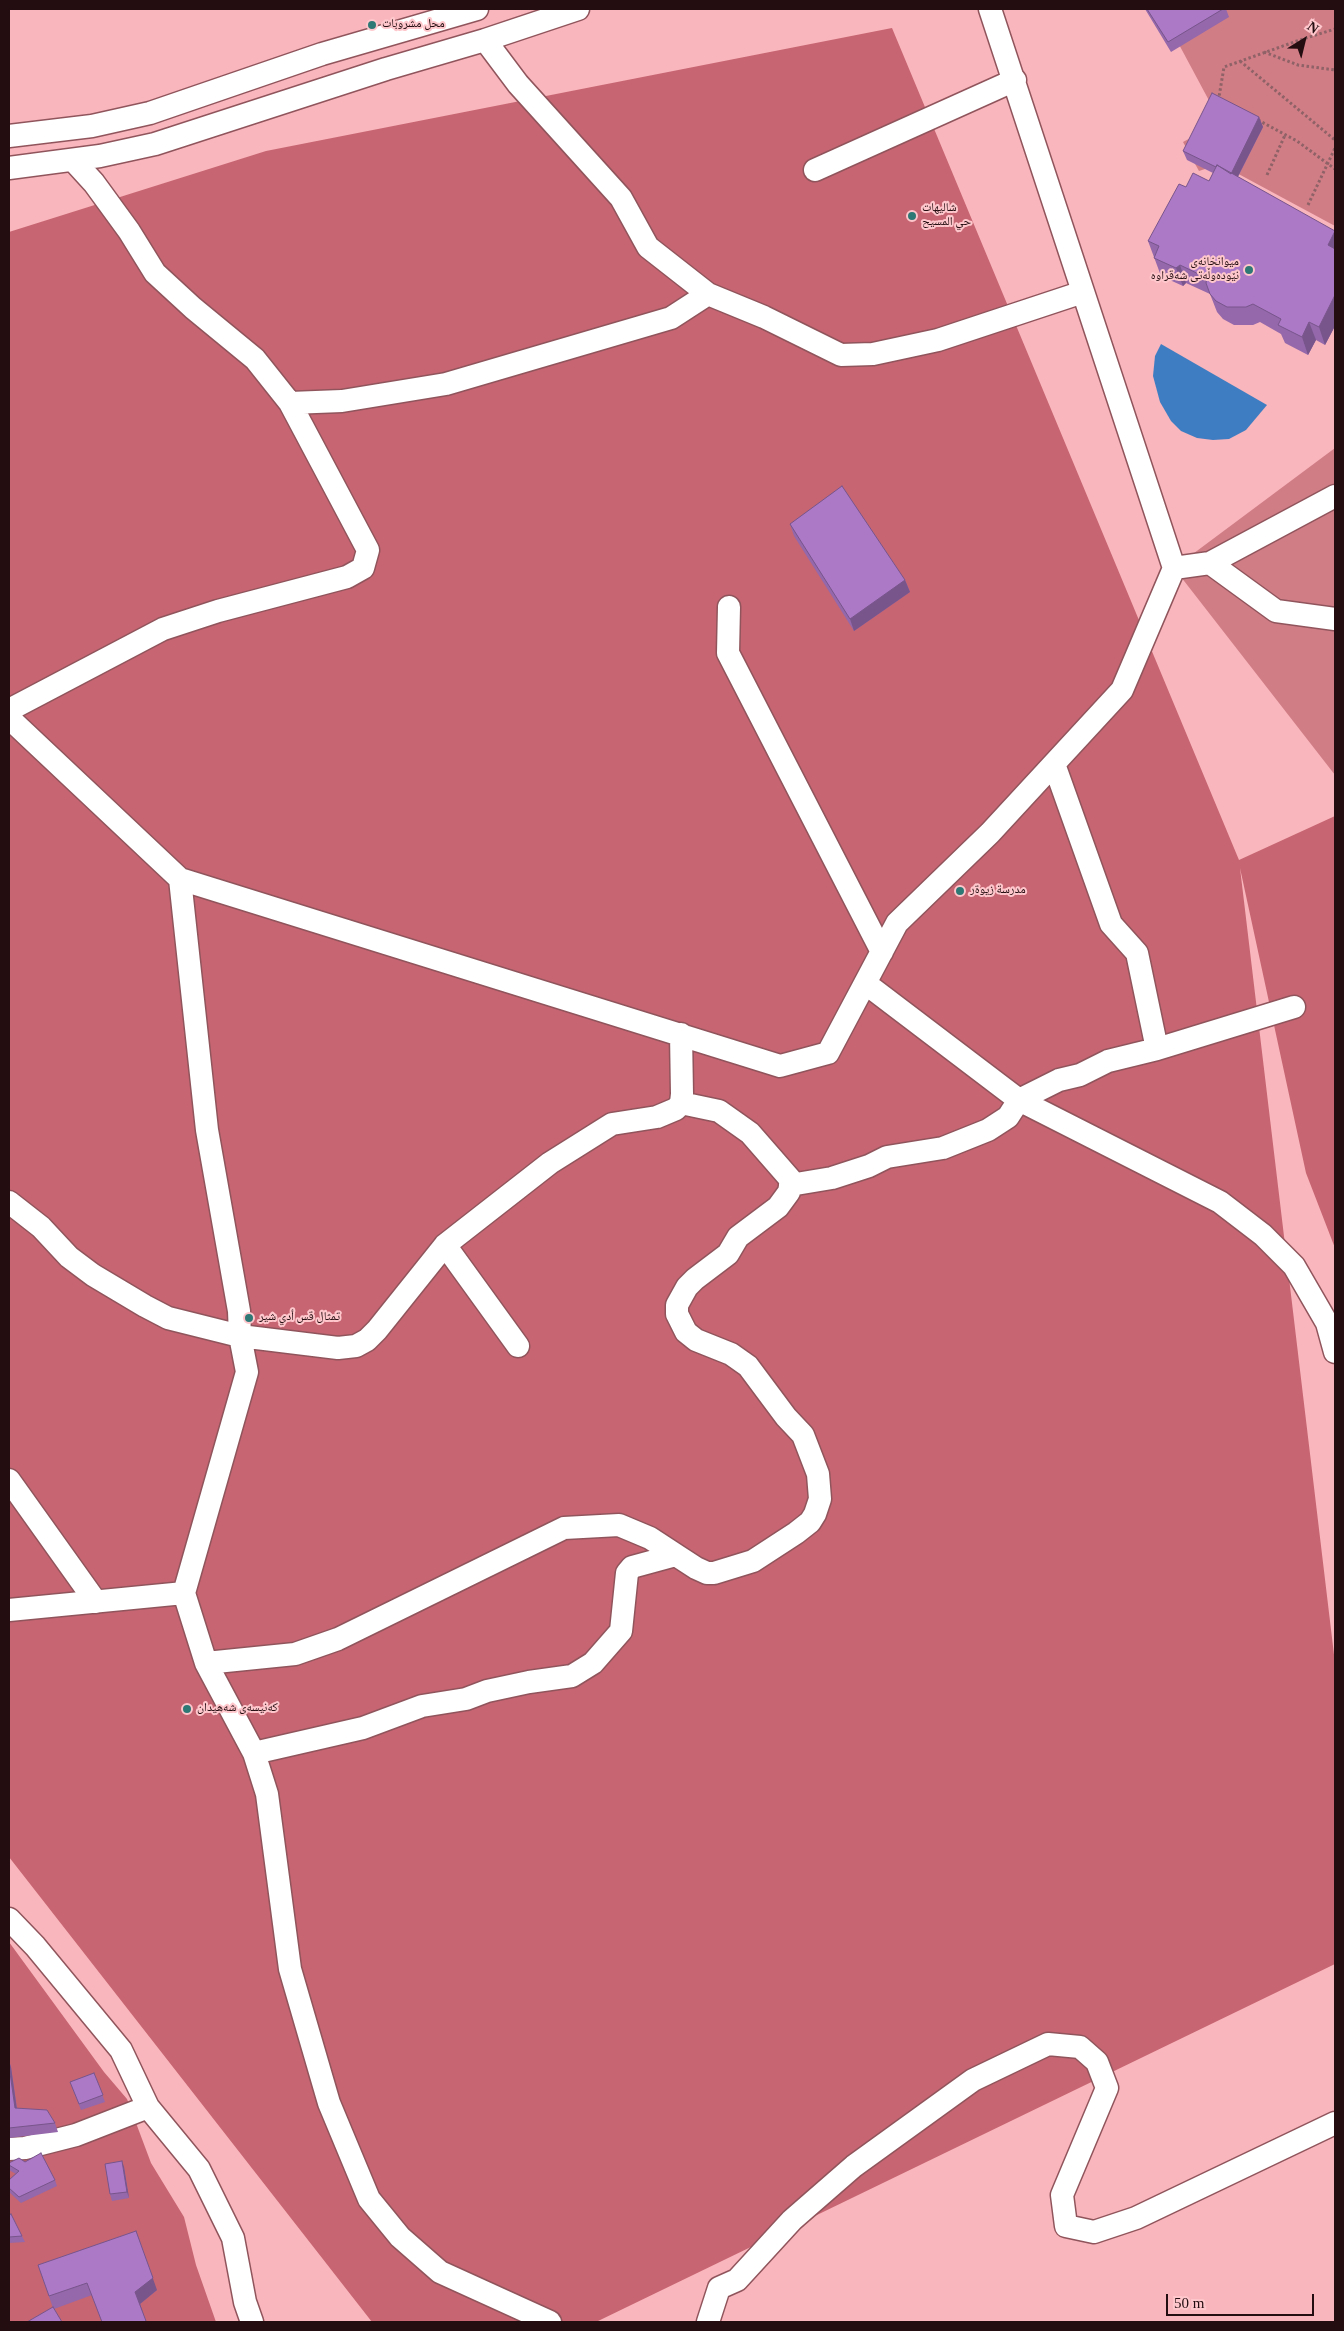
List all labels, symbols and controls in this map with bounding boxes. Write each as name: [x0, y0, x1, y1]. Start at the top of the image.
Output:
north arrow: [1279, 15, 1329, 65]
place label: محل مشروبات: [382, 18, 445, 32]
text: N: [1305, 18, 1322, 37]
marker: محل مشروبات: [366, 19, 378, 31]
place label: شاليهات حي المسيح: [922, 202, 971, 230]
marker: شاليهات حي المسيح: [906, 210, 918, 222]
place label: میوانخانەی نێودەوڵەتی شەقراوە: [1151, 256, 1239, 284]
marker: میوانخانەی نێودەوڵەتی شەقراوە: [1243, 264, 1255, 276]
place label: مدرسة زيوةر: [970, 884, 1026, 898]
marker: مدرسة زيوةر: [954, 885, 966, 897]
place label: تمثال قس أدي شير: [259, 1311, 340, 1325]
marker: تمثال قس أدي شير: [243, 1312, 255, 1324]
place label: کەنیسەی شەهیدان: [197, 1702, 278, 1716]
marker: کەنیسەی شەهیدان: [181, 1703, 193, 1715]
scale bar: [1169, 2284, 1316, 2316]
text: 50 m: [1174, 2295, 1204, 2311]

